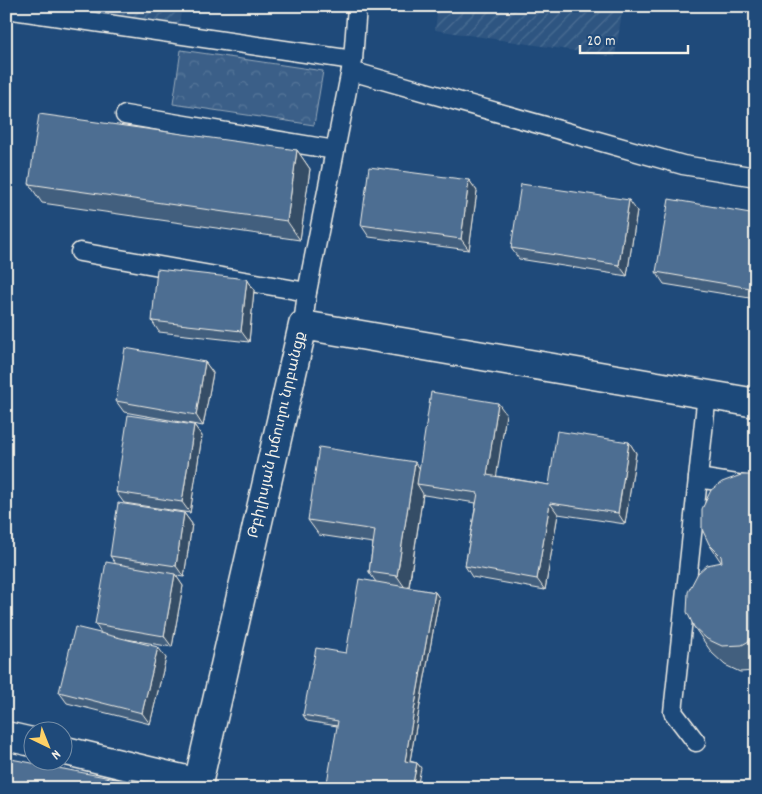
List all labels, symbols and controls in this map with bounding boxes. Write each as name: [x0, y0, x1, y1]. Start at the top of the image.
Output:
scale bar: [580, 22, 687, 54]
text: 20 m: [587, 31, 615, 53]
street label: Թբիլիսյան խճուղու նրբանցք: [243, 329, 313, 541]
north arrow: [22, 722, 72, 772]
text: N: [46, 744, 65, 764]

